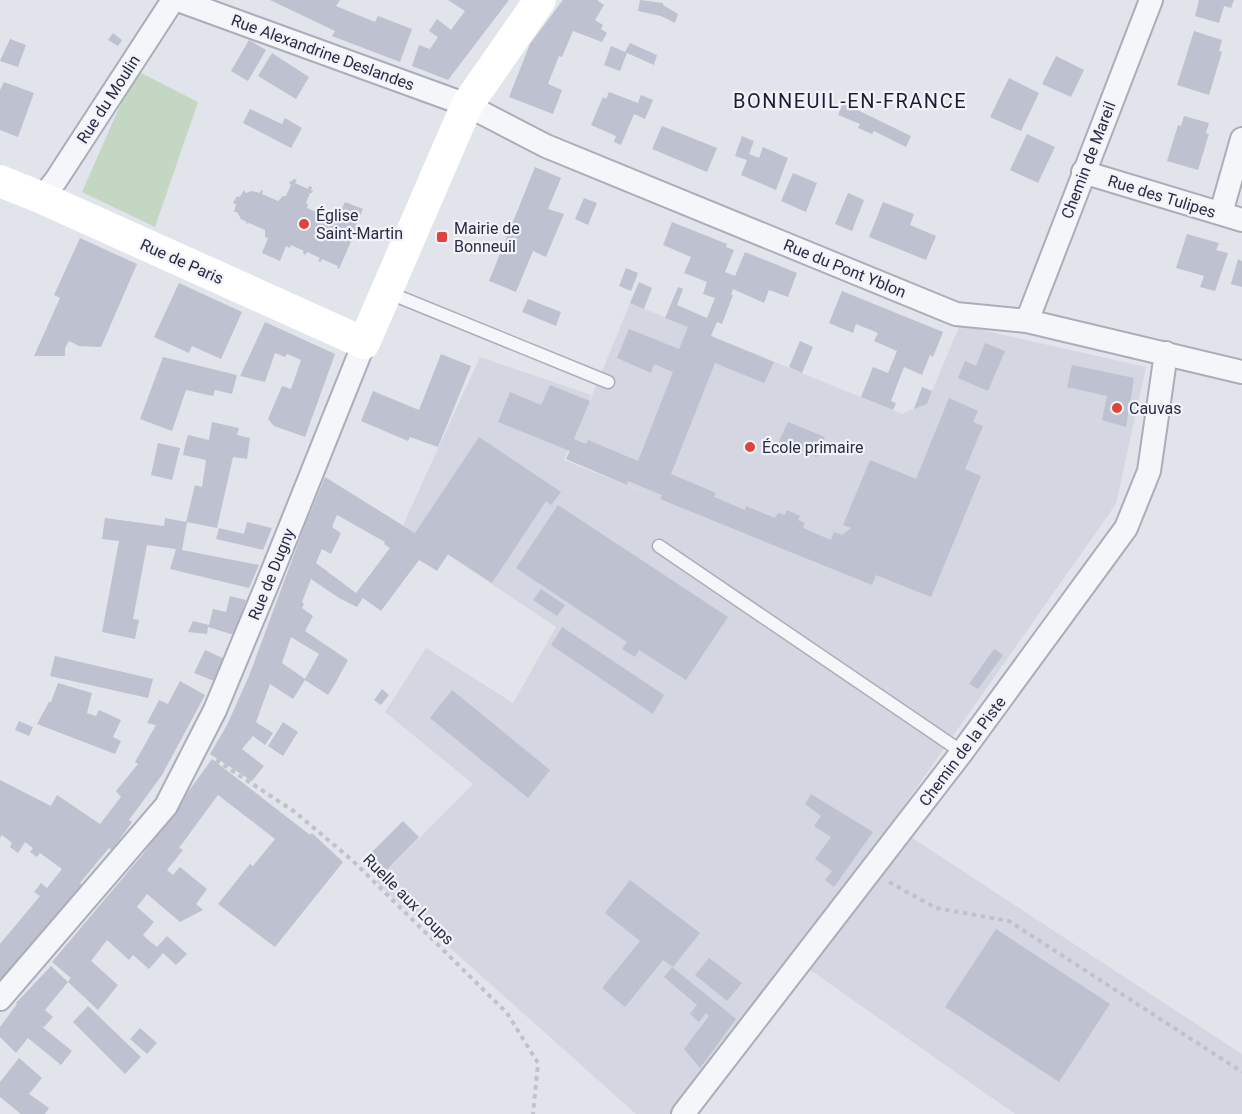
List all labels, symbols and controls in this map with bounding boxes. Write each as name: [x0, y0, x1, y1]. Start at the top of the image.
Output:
street label: Rue Alexandrine Deslandes: [229, 10, 417, 94]
street label: Rue du Moulin: [73, 52, 144, 147]
district label: BONNEUIL-EN-FRANCE: [733, 89, 967, 113]
street label: Chemin de Mareil: [1057, 99, 1120, 222]
street label: Rue des Tulipes: [1106, 171, 1218, 222]
place label: Église Saint-Martin: [316, 206, 403, 243]
marker: Église Saint-Martin: [297, 217, 311, 231]
place label: Mairie de Bonneuil: [454, 219, 520, 256]
marker: Mairie de Bonneuil: [435, 230, 449, 244]
street label: Rue de Paris: [137, 235, 226, 288]
street label: Rue du Pont Yblon: [781, 235, 909, 302]
place label: Cauvas: [1129, 399, 1182, 418]
marker: Cauvas: [1110, 401, 1124, 415]
place label: École primaire: [762, 438, 863, 457]
marker: École primaire: [743, 440, 757, 454]
street label: Rue de Dugny: [244, 525, 299, 623]
street label: Chemin de la Piste: [915, 693, 1010, 810]
street label: Ruelle aux Loups: [359, 850, 458, 949]

